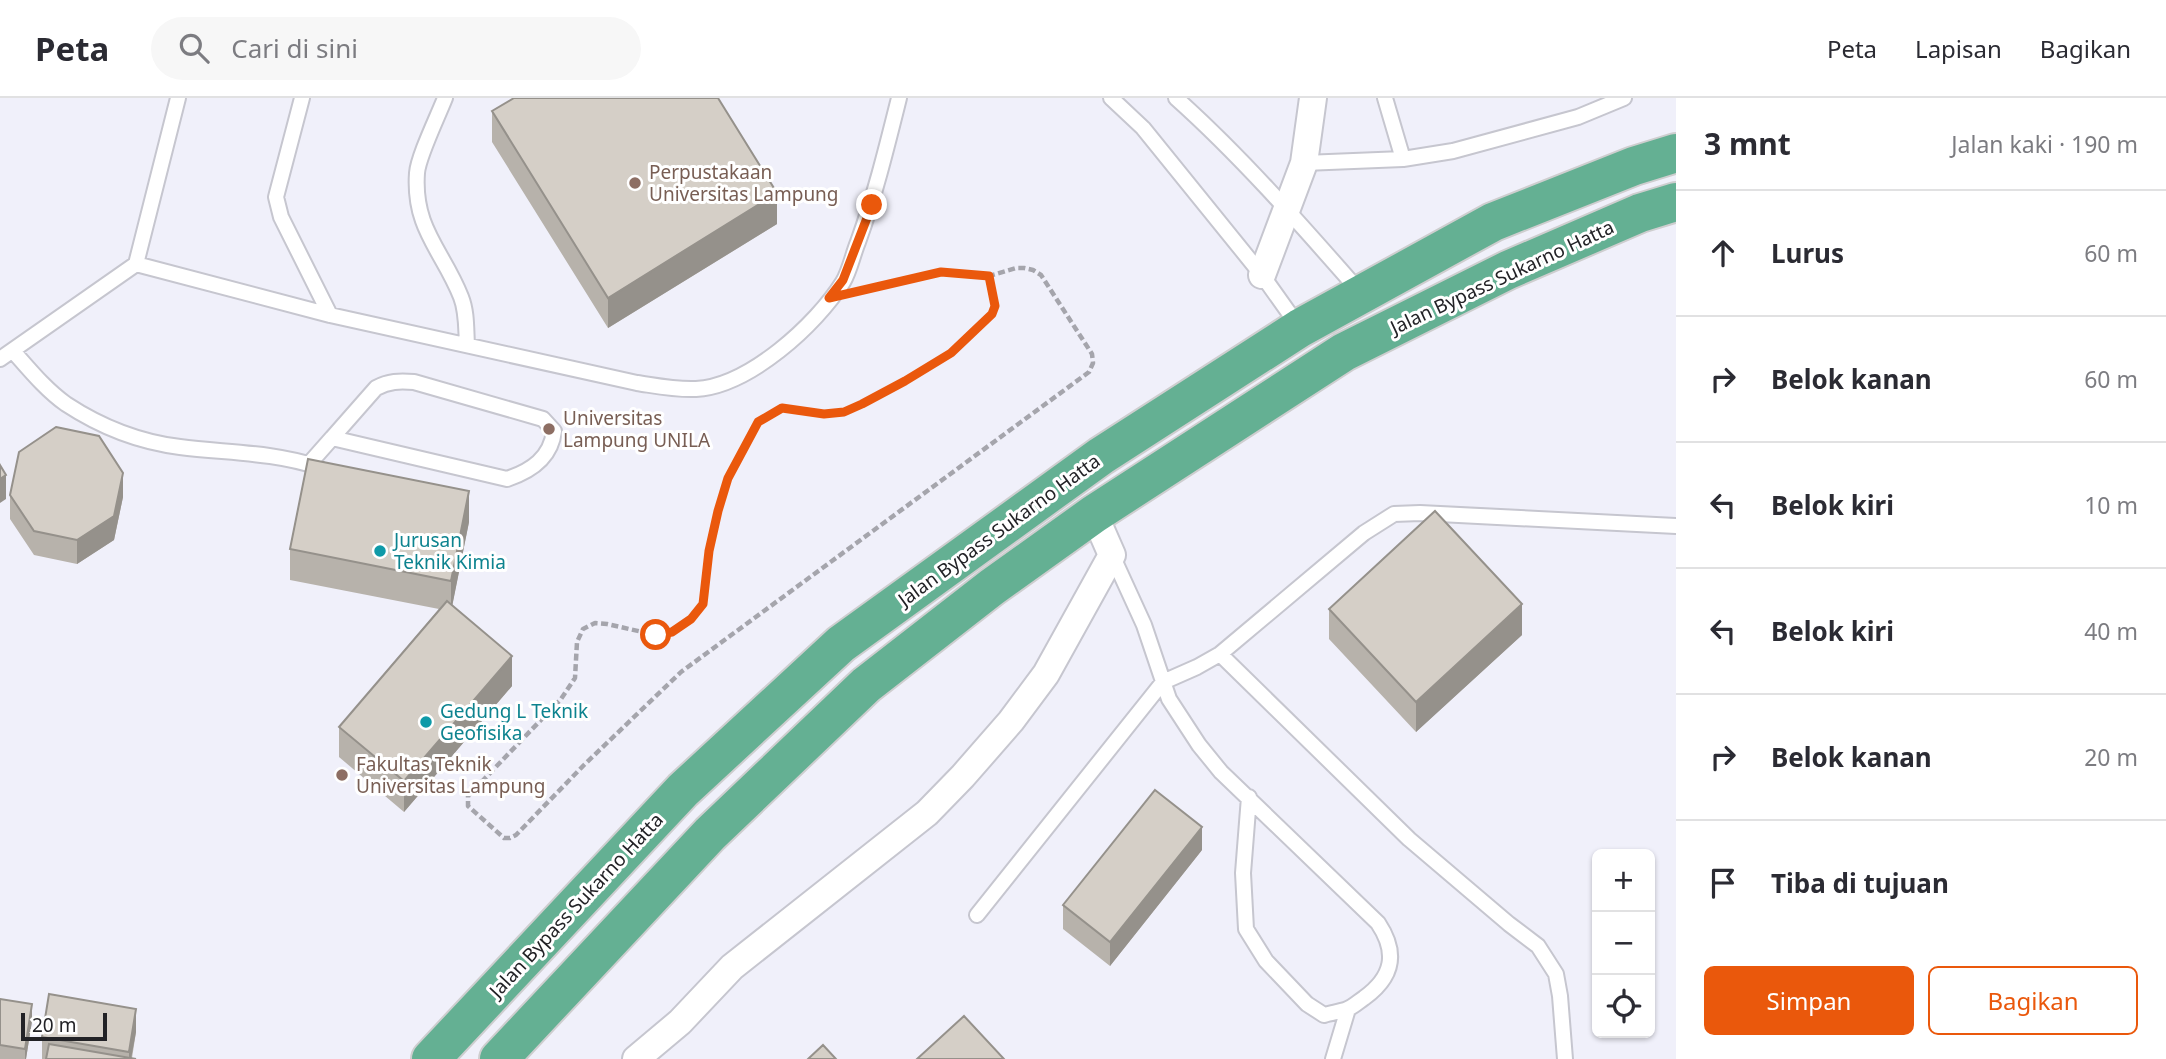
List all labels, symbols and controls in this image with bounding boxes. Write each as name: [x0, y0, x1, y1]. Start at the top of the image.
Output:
search box: [151, 17, 641, 80]
text: Peta: [35, 26, 109, 71]
icon: search: [175, 29, 213, 67]
text: Cari di sini: [231, 30, 358, 66]
text: Peta: [1827, 32, 1877, 65]
text: Lapisan: [1915, 32, 2002, 65]
text: Bagikan: [2040, 32, 2131, 65]
text: 3 mnt: [1704, 123, 1791, 164]
text: Jalan kaki · 190 m: [1951, 128, 2138, 160]
place label: Perpustakaan Universitas Lampung: [649, 159, 839, 207]
marker: Perpustakaan Universitas Lampung: [627, 175, 643, 191]
route end: [856, 189, 887, 220]
street label: Jalan Bypass Sukarno Hatta: [1384, 214, 1618, 341]
icon: ahead: [1704, 234, 1742, 272]
text: Lurus: [1771, 235, 1844, 271]
text: 60 m: [2084, 237, 2138, 269]
icon: right: [1704, 360, 1742, 398]
text: Belok kanan: [1771, 361, 1932, 397]
text: 60 m: [2084, 363, 2138, 395]
place label: Universitas Lampung UNILA: [563, 405, 711, 453]
marker: Universitas Lampung UNILA: [541, 421, 557, 437]
street label: Jalan Bypass Sukarno Hatta: [891, 448, 1105, 613]
icon: left: [1704, 486, 1742, 524]
text: Belok kiri: [1771, 487, 1894, 523]
text: 10 m: [2084, 489, 2138, 521]
place label: Jurusan Teknik Kimia: [392, 527, 506, 575]
marker: Jurusan Teknik Kimia: [372, 543, 388, 559]
icon: left: [1704, 612, 1742, 650]
text: Belok kiri: [1771, 613, 1894, 649]
text: 40 m: [2084, 615, 2138, 647]
route start: [640, 619, 671, 650]
place label: Gedung L Teknik Geofisika: [440, 698, 588, 746]
marker: Gedung L Teknik Geofisika: [418, 714, 434, 730]
icon: right: [1704, 738, 1742, 776]
text: Belok kanan: [1771, 739, 1932, 775]
text: 20 m: [2084, 741, 2138, 773]
place label: Fakultas Teknik Universitas Lampung: [356, 751, 546, 799]
marker: Fakultas Teknik Universitas Lampung: [334, 767, 350, 783]
street label: Jalan Bypass Sukarno Hatta: [482, 807, 669, 1004]
map controls: [1592, 849, 1655, 1038]
button: +: [1592, 849, 1655, 912]
icon: arrive: [1704, 864, 1742, 902]
text: Tiba di tujuan: [1771, 865, 1949, 901]
button: −: [1592, 912, 1655, 975]
button: Simpan: [1704, 966, 1914, 1035]
button: Bagikan: [1928, 966, 2138, 1035]
button: locate: [1592, 975, 1655, 1038]
scale bar: [21, 1010, 107, 1042]
text: 20 m: [32, 1012, 76, 1038]

